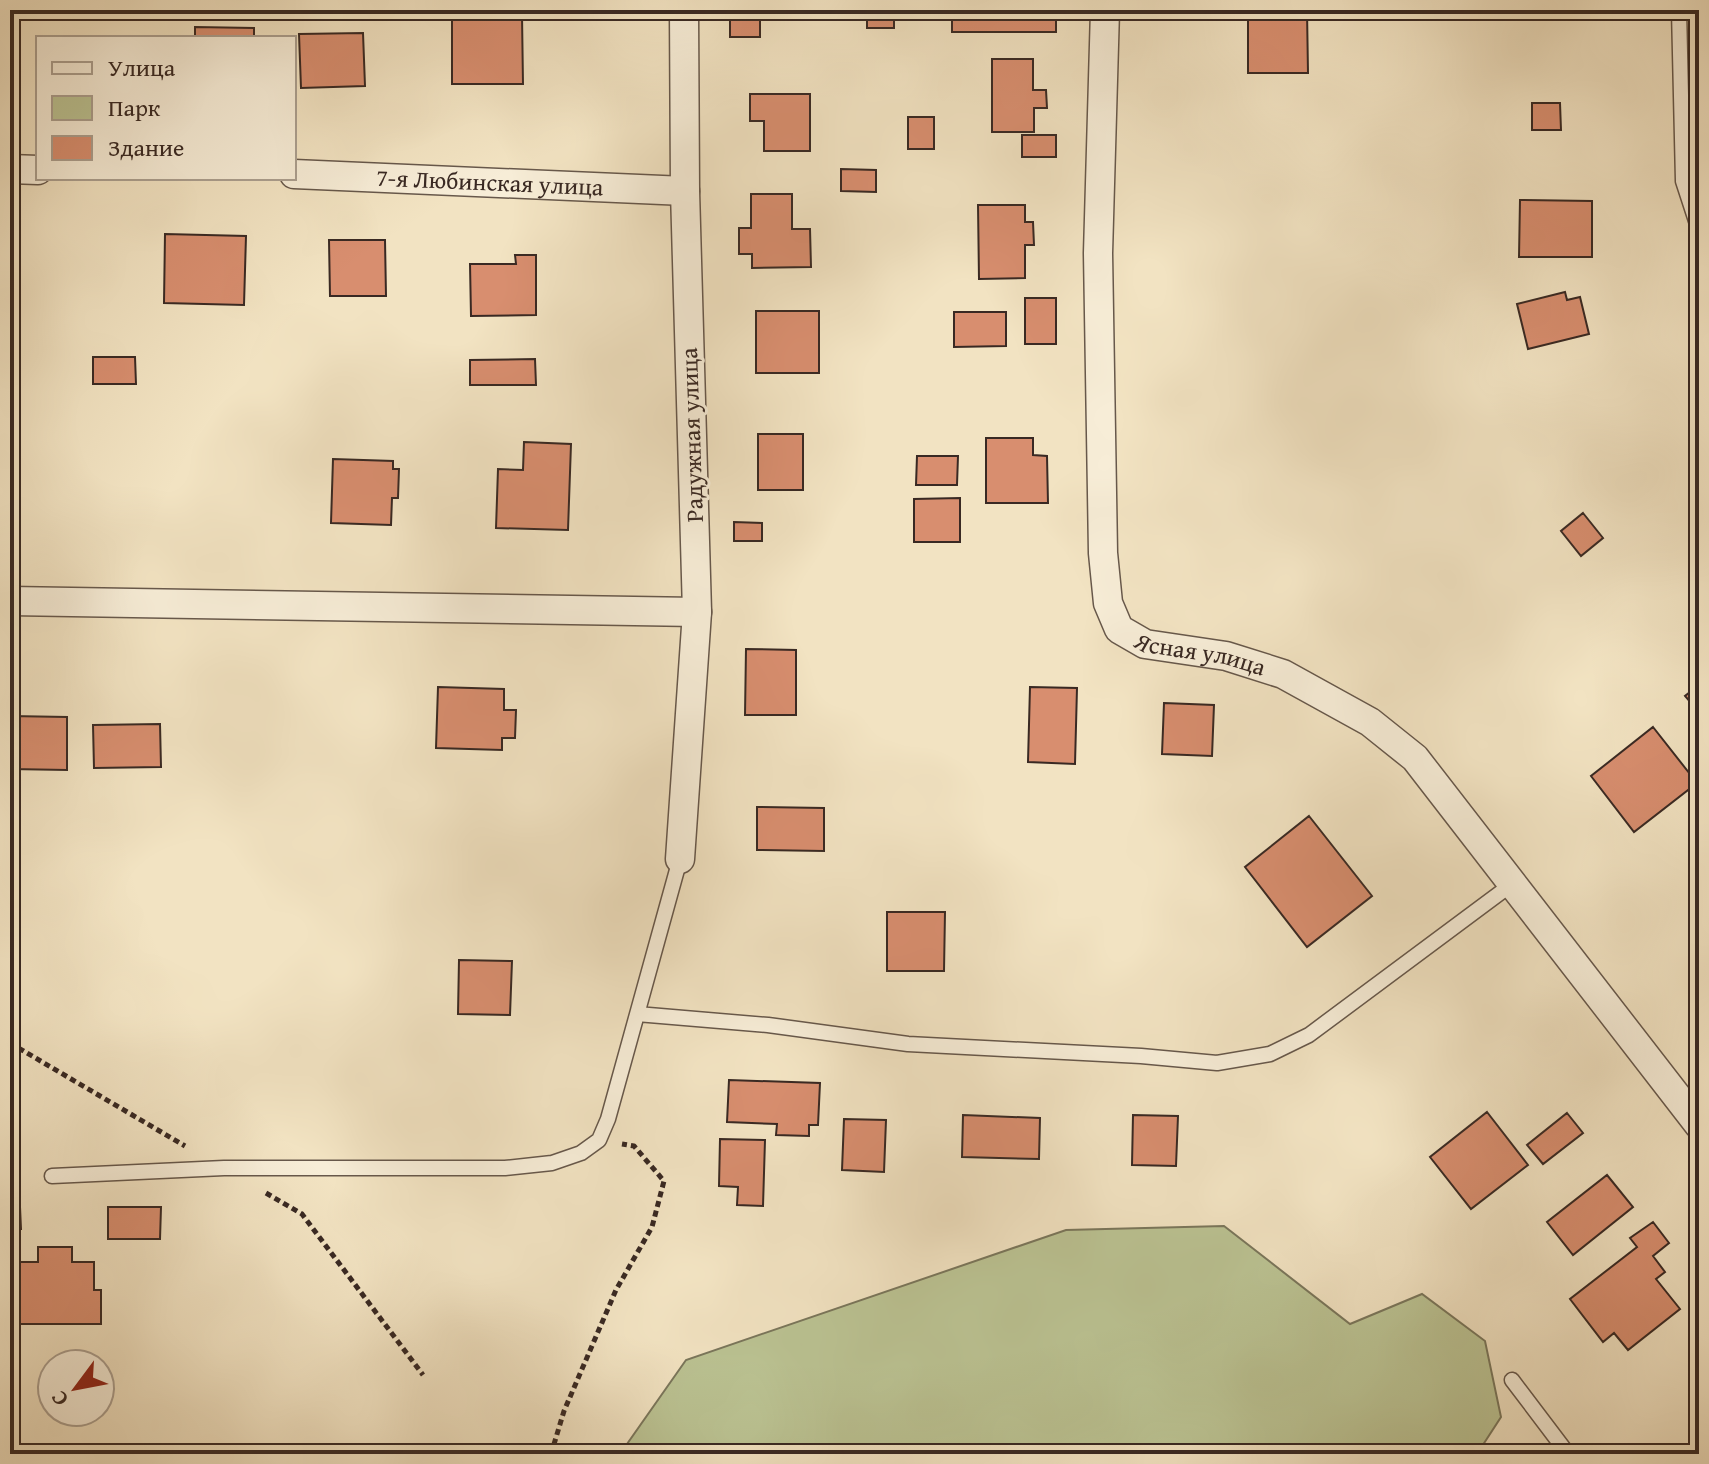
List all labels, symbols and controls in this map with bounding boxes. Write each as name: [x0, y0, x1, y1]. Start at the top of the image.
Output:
legend: [36, 36, 296, 180]
text: Улица: [108, 50, 176, 85]
text: Парк: [108, 90, 161, 125]
text: Здание: [108, 130, 184, 165]
street label: 7-я Любинская улица: [376, 160, 605, 204]
street label: Радужная улица: [671, 347, 712, 523]
street label: Ясная улица: [1127, 623, 1271, 685]
north arrow: [36, 1348, 116, 1428]
text: С: [42, 1385, 76, 1412]

